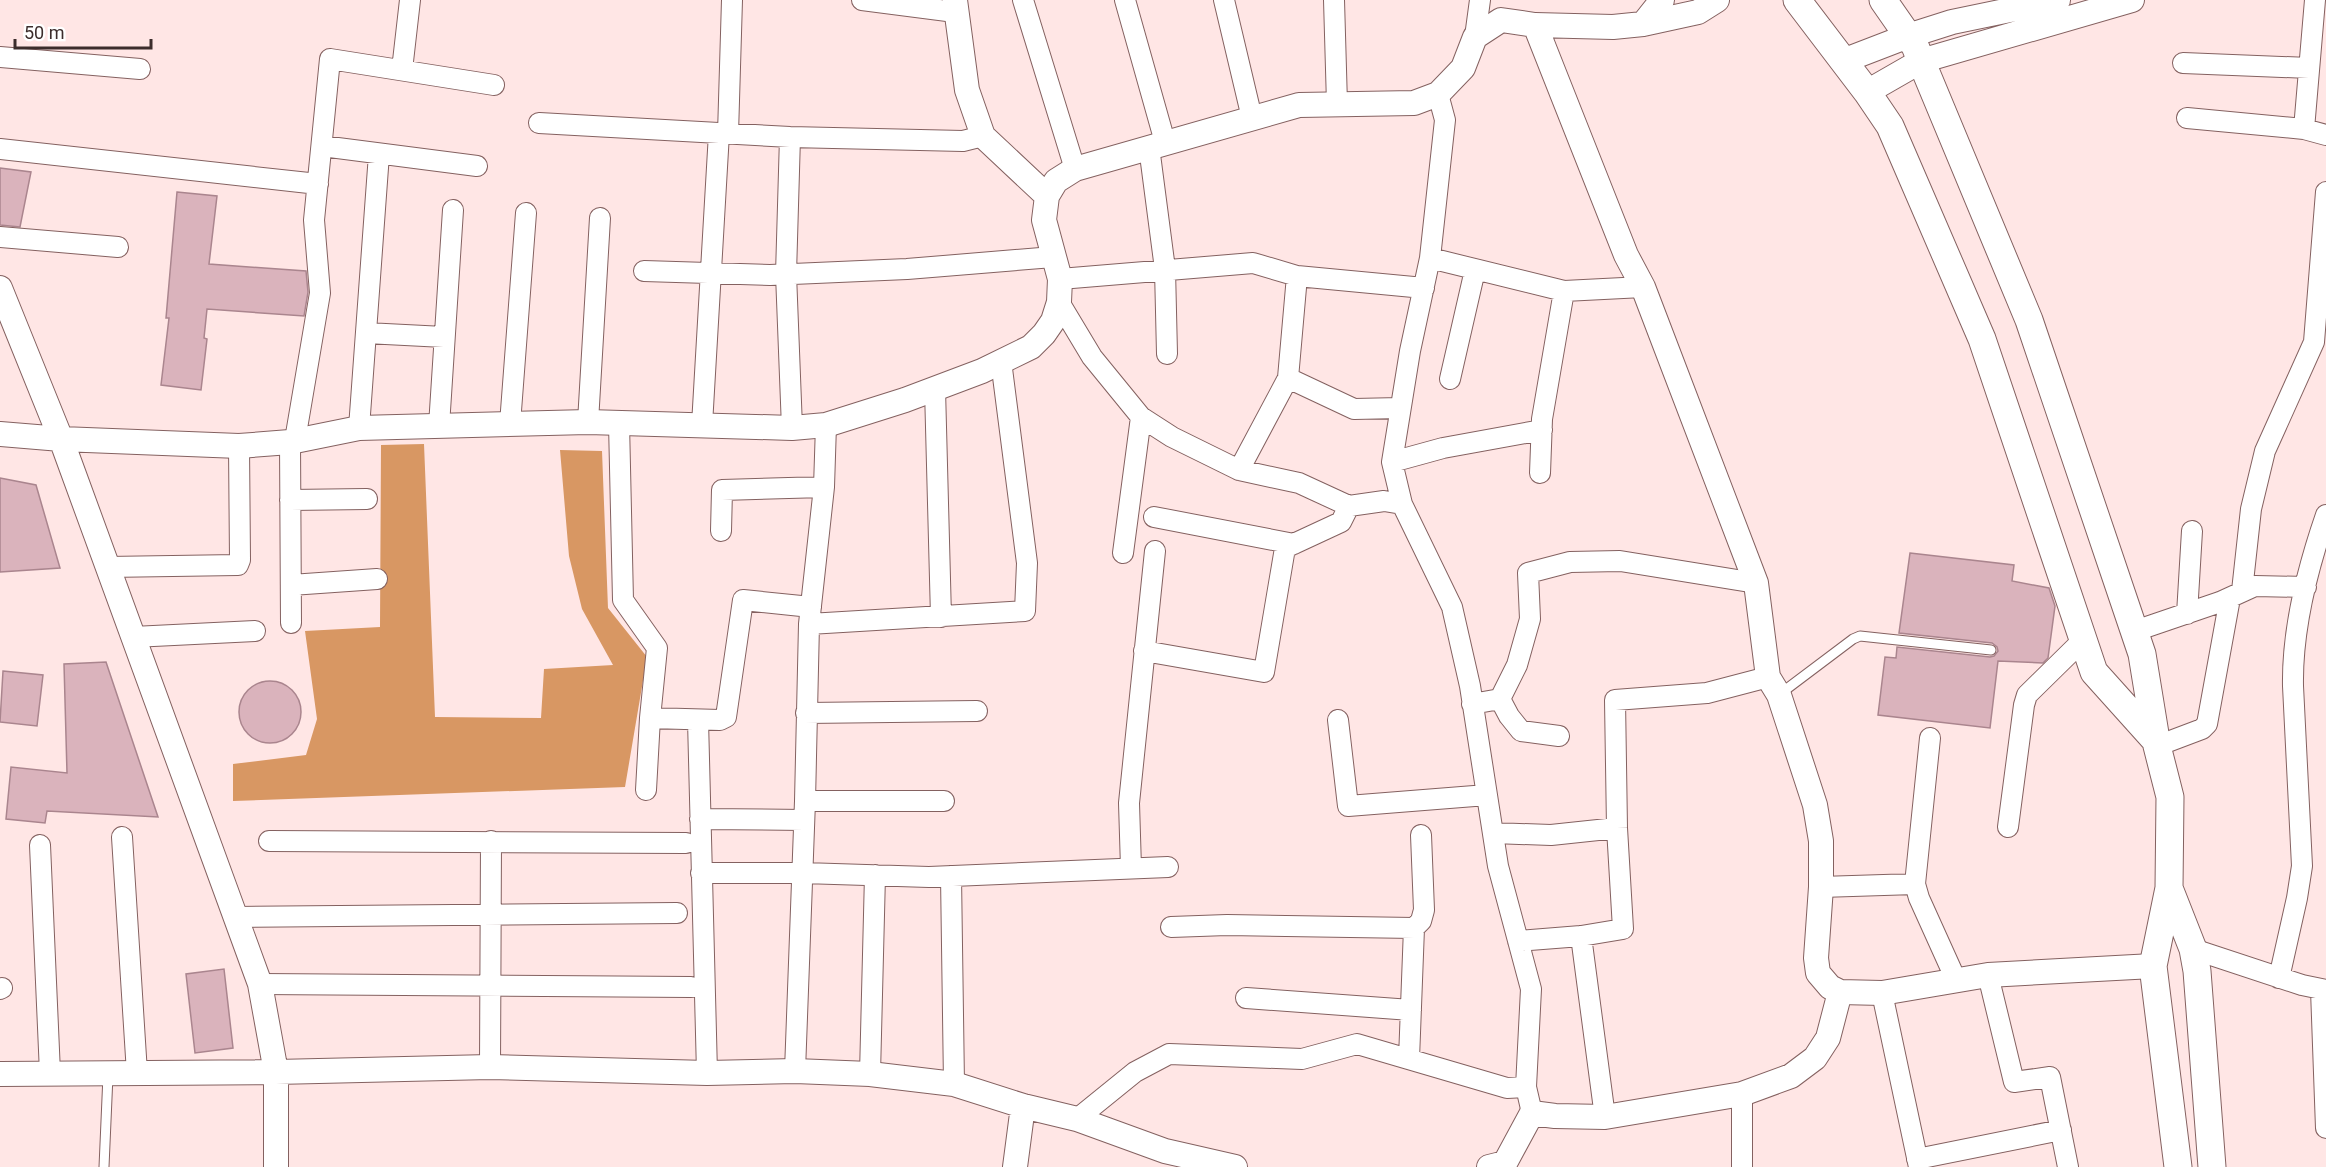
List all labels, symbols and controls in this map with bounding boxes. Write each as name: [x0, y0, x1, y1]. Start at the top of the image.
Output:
scale bar: [15, 12, 152, 50]
text: 50 m: [24, 22, 64, 43]

